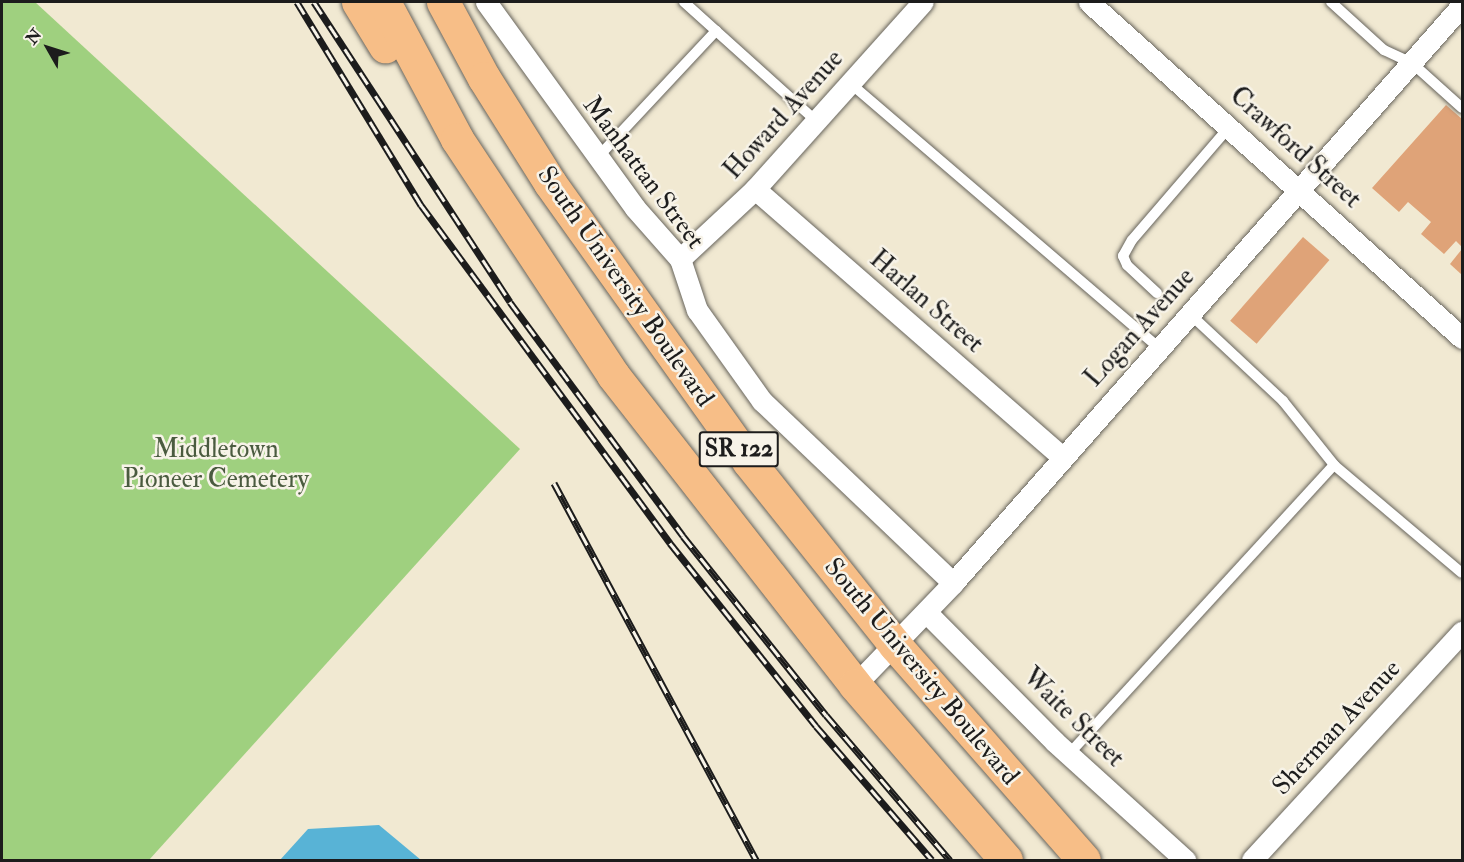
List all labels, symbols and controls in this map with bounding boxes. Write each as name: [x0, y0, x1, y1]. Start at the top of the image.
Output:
north arrow: [18, 18, 78, 78]
text: N: [22, 25, 46, 49]
street label: Howard Avenue: [718, 44, 850, 186]
street label: Crawford Street: [1223, 81, 1367, 215]
street label: Manhattan Street: [576, 91, 710, 255]
street label: South University Boulevard: [530, 161, 720, 413]
street label: Harlan Street: [863, 244, 989, 360]
street label: Logan Avenue: [1079, 262, 1201, 394]
road number: SR 122: [698, 428, 780, 470]
park label: Middletown Pioneer Cemetery: [123, 434, 309, 496]
street label: South University Boulevard: [817, 552, 1025, 792]
street label: Sherman Avenue: [1266, 654, 1408, 802]
street label: Waite Street: [1016, 662, 1130, 774]

